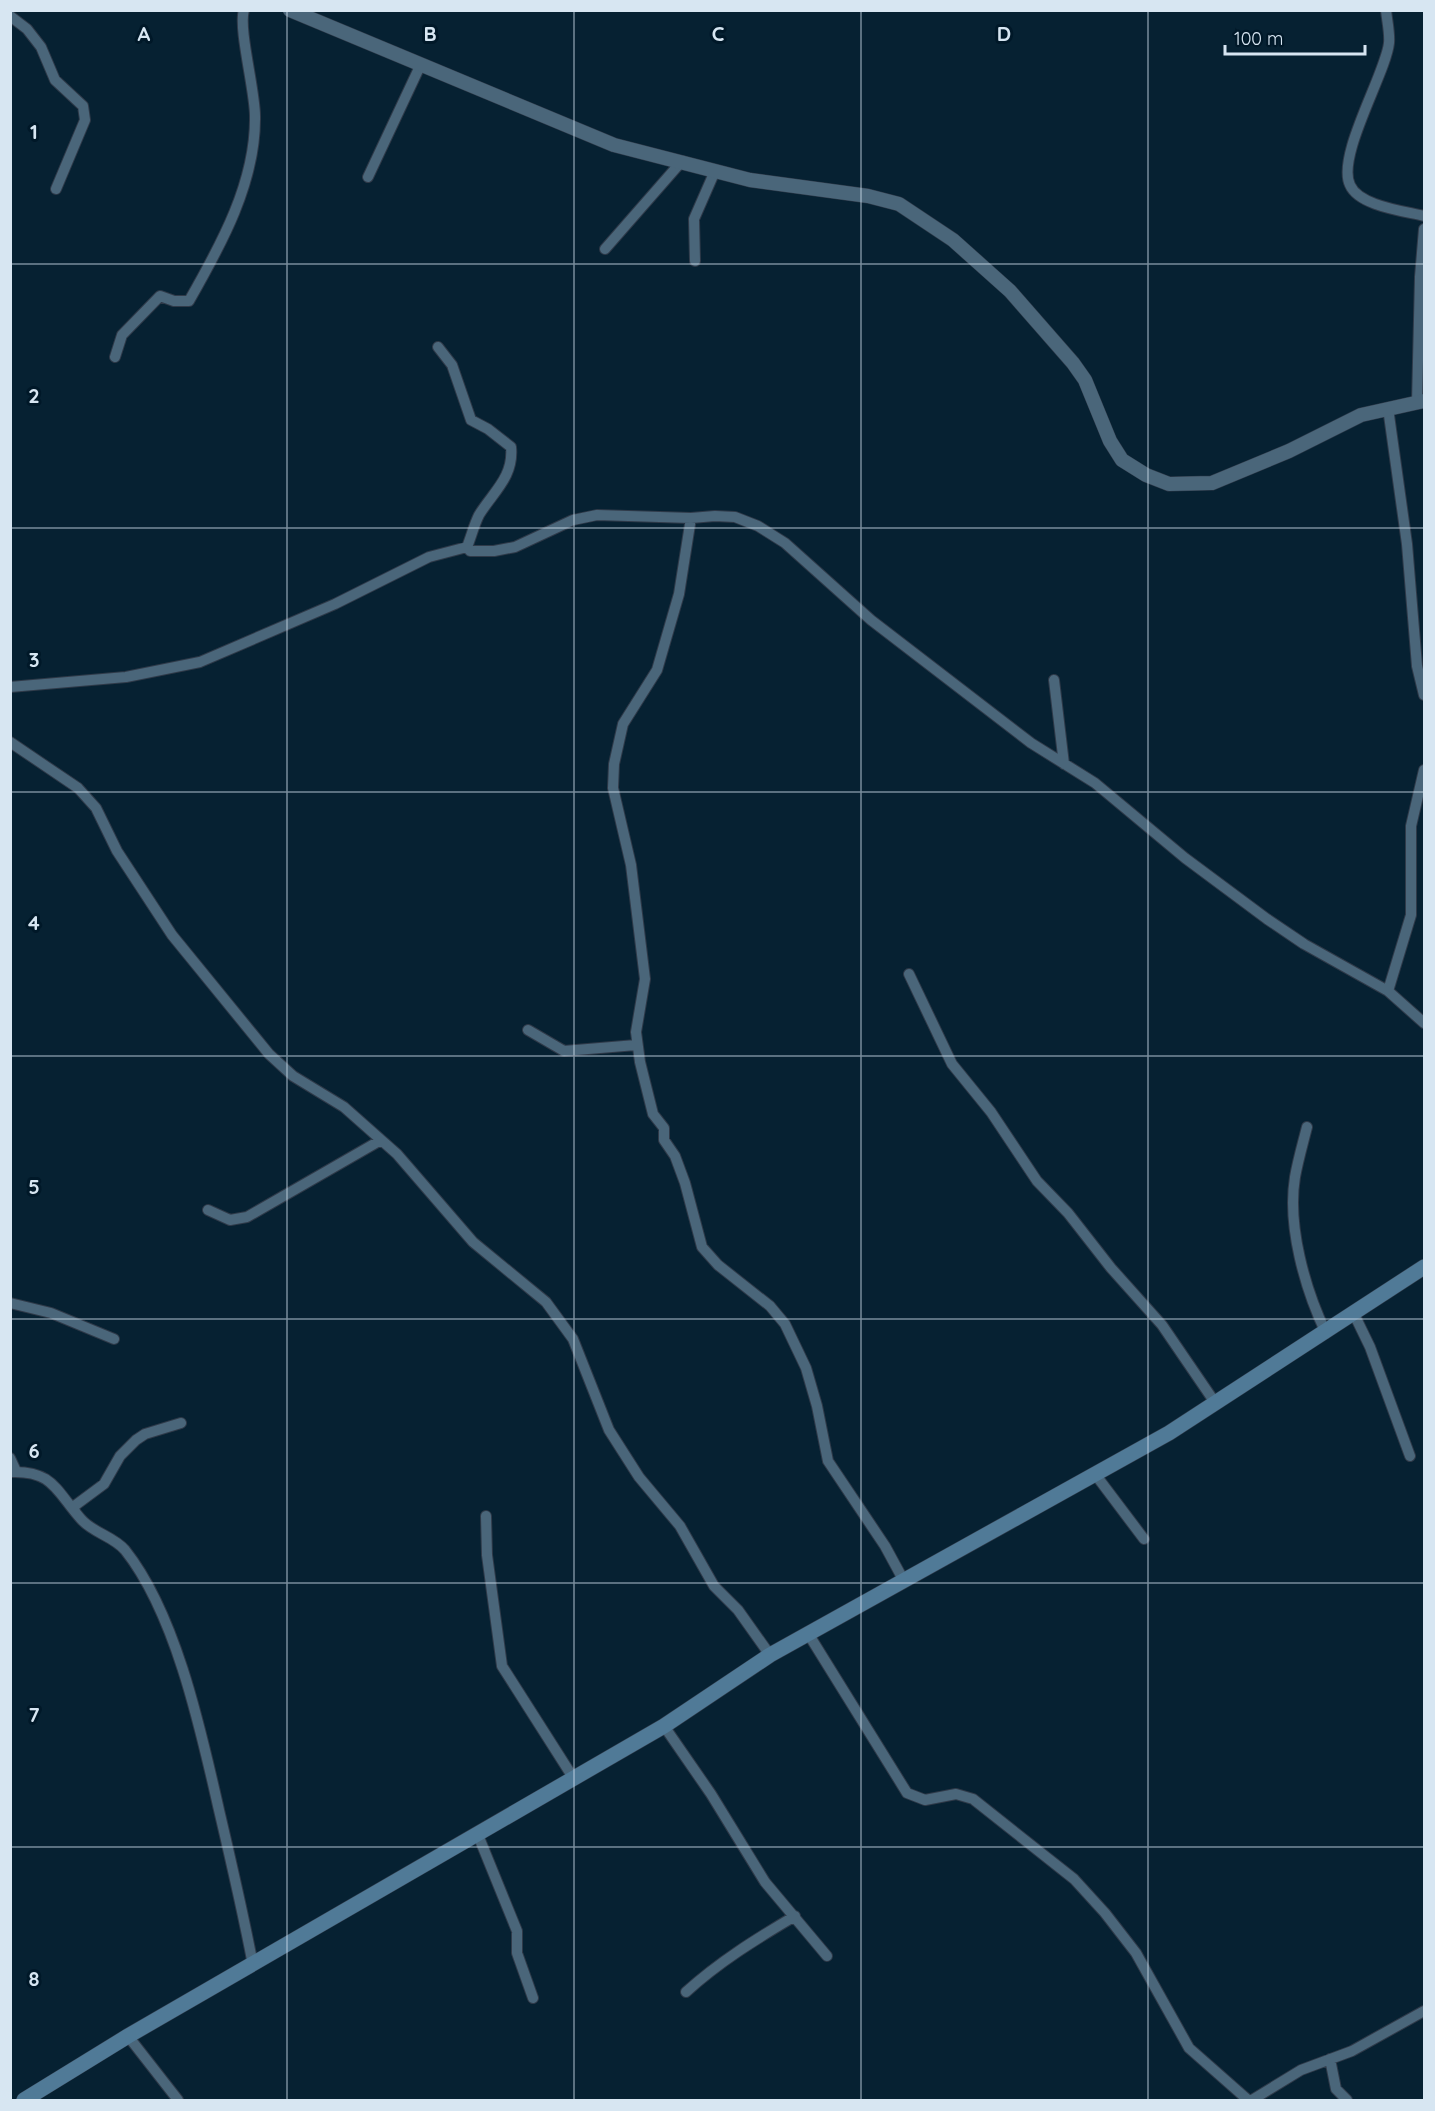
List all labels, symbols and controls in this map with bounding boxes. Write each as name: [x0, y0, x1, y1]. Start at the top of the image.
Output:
scale bar: [1225, 18, 1364, 56]
text: A: [138, 21, 151, 46]
text: B: [423, 21, 437, 46]
text: C: [712, 21, 725, 46]
text: D: [997, 21, 1011, 46]
text: 100 m: [1234, 27, 1283, 50]
text: 1: [30, 119, 38, 144]
text: 2: [28, 383, 40, 408]
text: 3: [29, 647, 39, 672]
text: 4: [28, 910, 40, 935]
text: 5: [28, 1174, 40, 1199]
text: 6: [28, 1438, 40, 1463]
text: 7: [29, 1702, 40, 1727]
text: 8: [29, 1966, 40, 1991]

